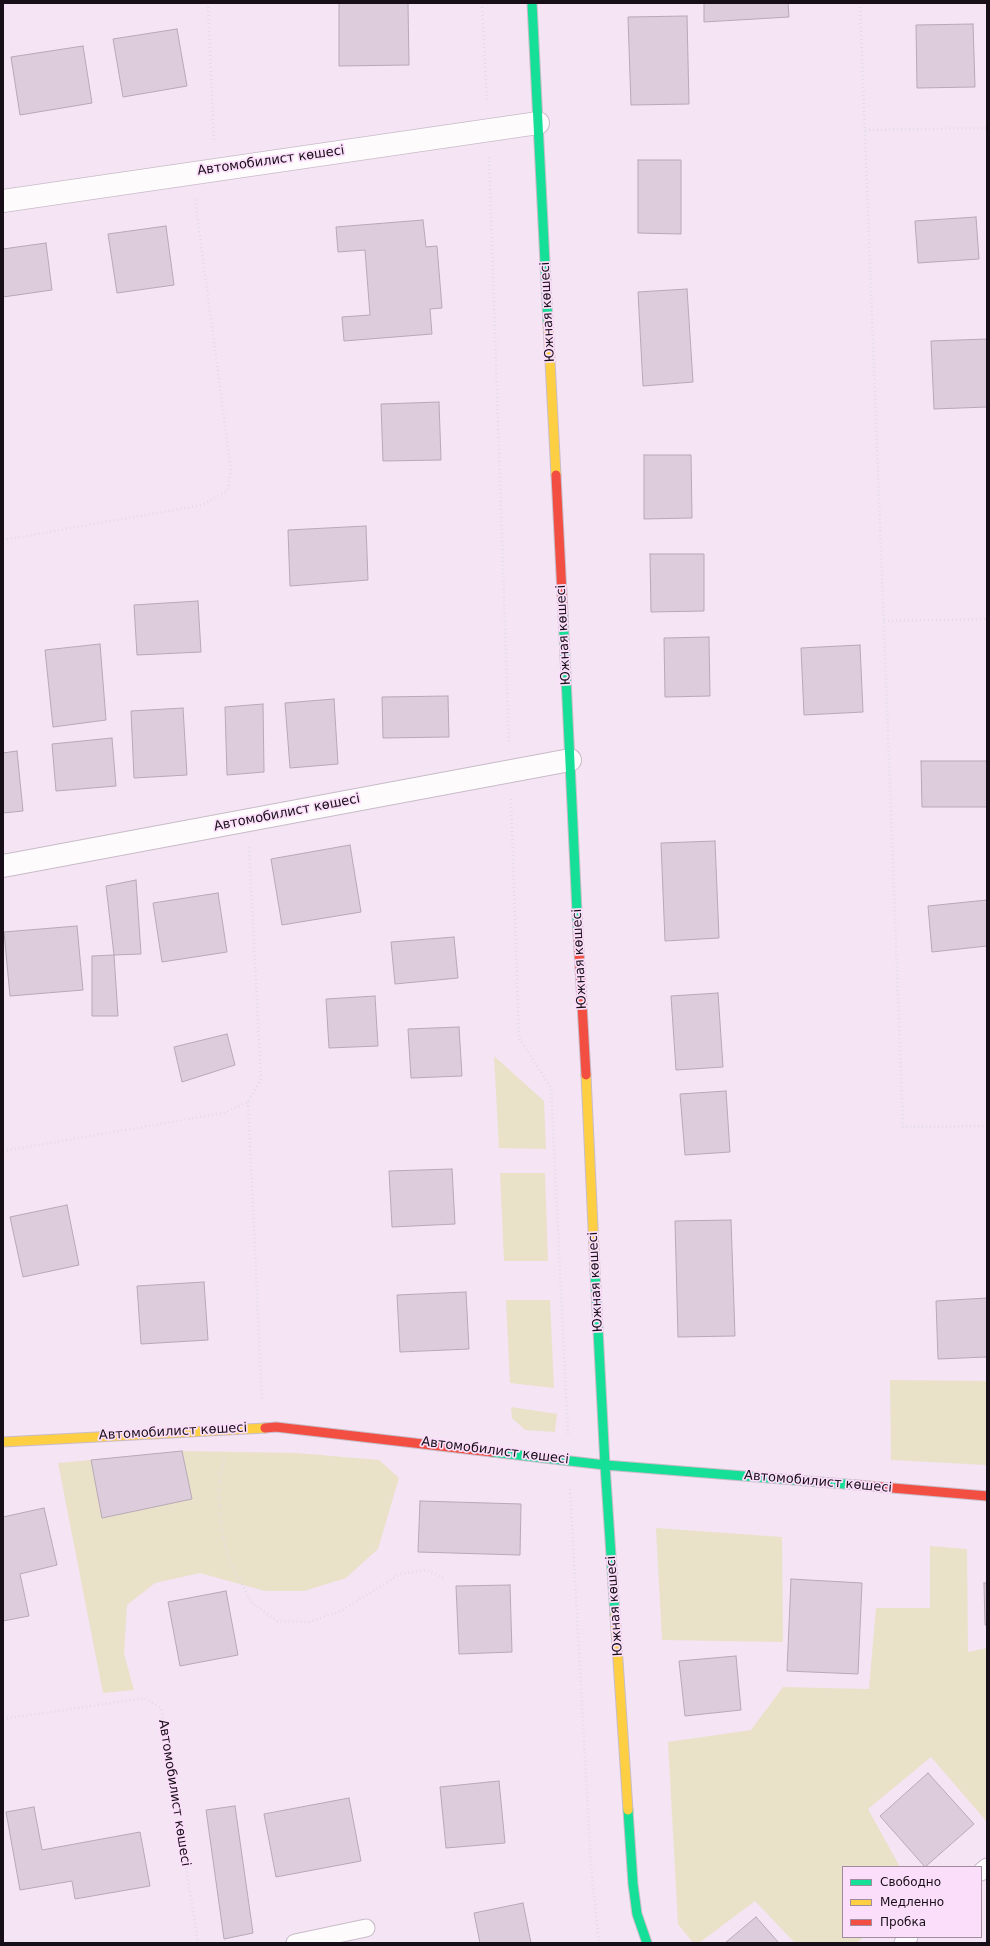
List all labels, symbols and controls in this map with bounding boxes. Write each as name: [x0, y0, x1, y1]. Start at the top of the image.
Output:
street label: Автомобилист көшесі: [196, 143, 346, 179]
street label: Южная көшесі: [538, 261, 558, 363]
street label: Южная көшесі: [554, 584, 574, 686]
street label: Автомобилист көшесі: [213, 791, 361, 835]
street label: Южная көшесі: [570, 908, 590, 1010]
street label: Южная көшесі: [586, 1231, 606, 1333]
street label: Автомобилист көшесі: [99, 1420, 247, 1444]
street label: Автомобилист көшесі: [420, 1434, 570, 1468]
street label: Автомобилист көшесі: [743, 1468, 893, 1496]
street label: Южная көшесі: [604, 1555, 626, 1657]
street label: Автомобилист көшесі: [155, 1719, 193, 1867]
legend: [842, 1866, 982, 1938]
text: Свободно: [880, 1875, 941, 1889]
text: Медленно: [880, 1895, 944, 1909]
text: Пробка: [880, 1915, 926, 1929]

